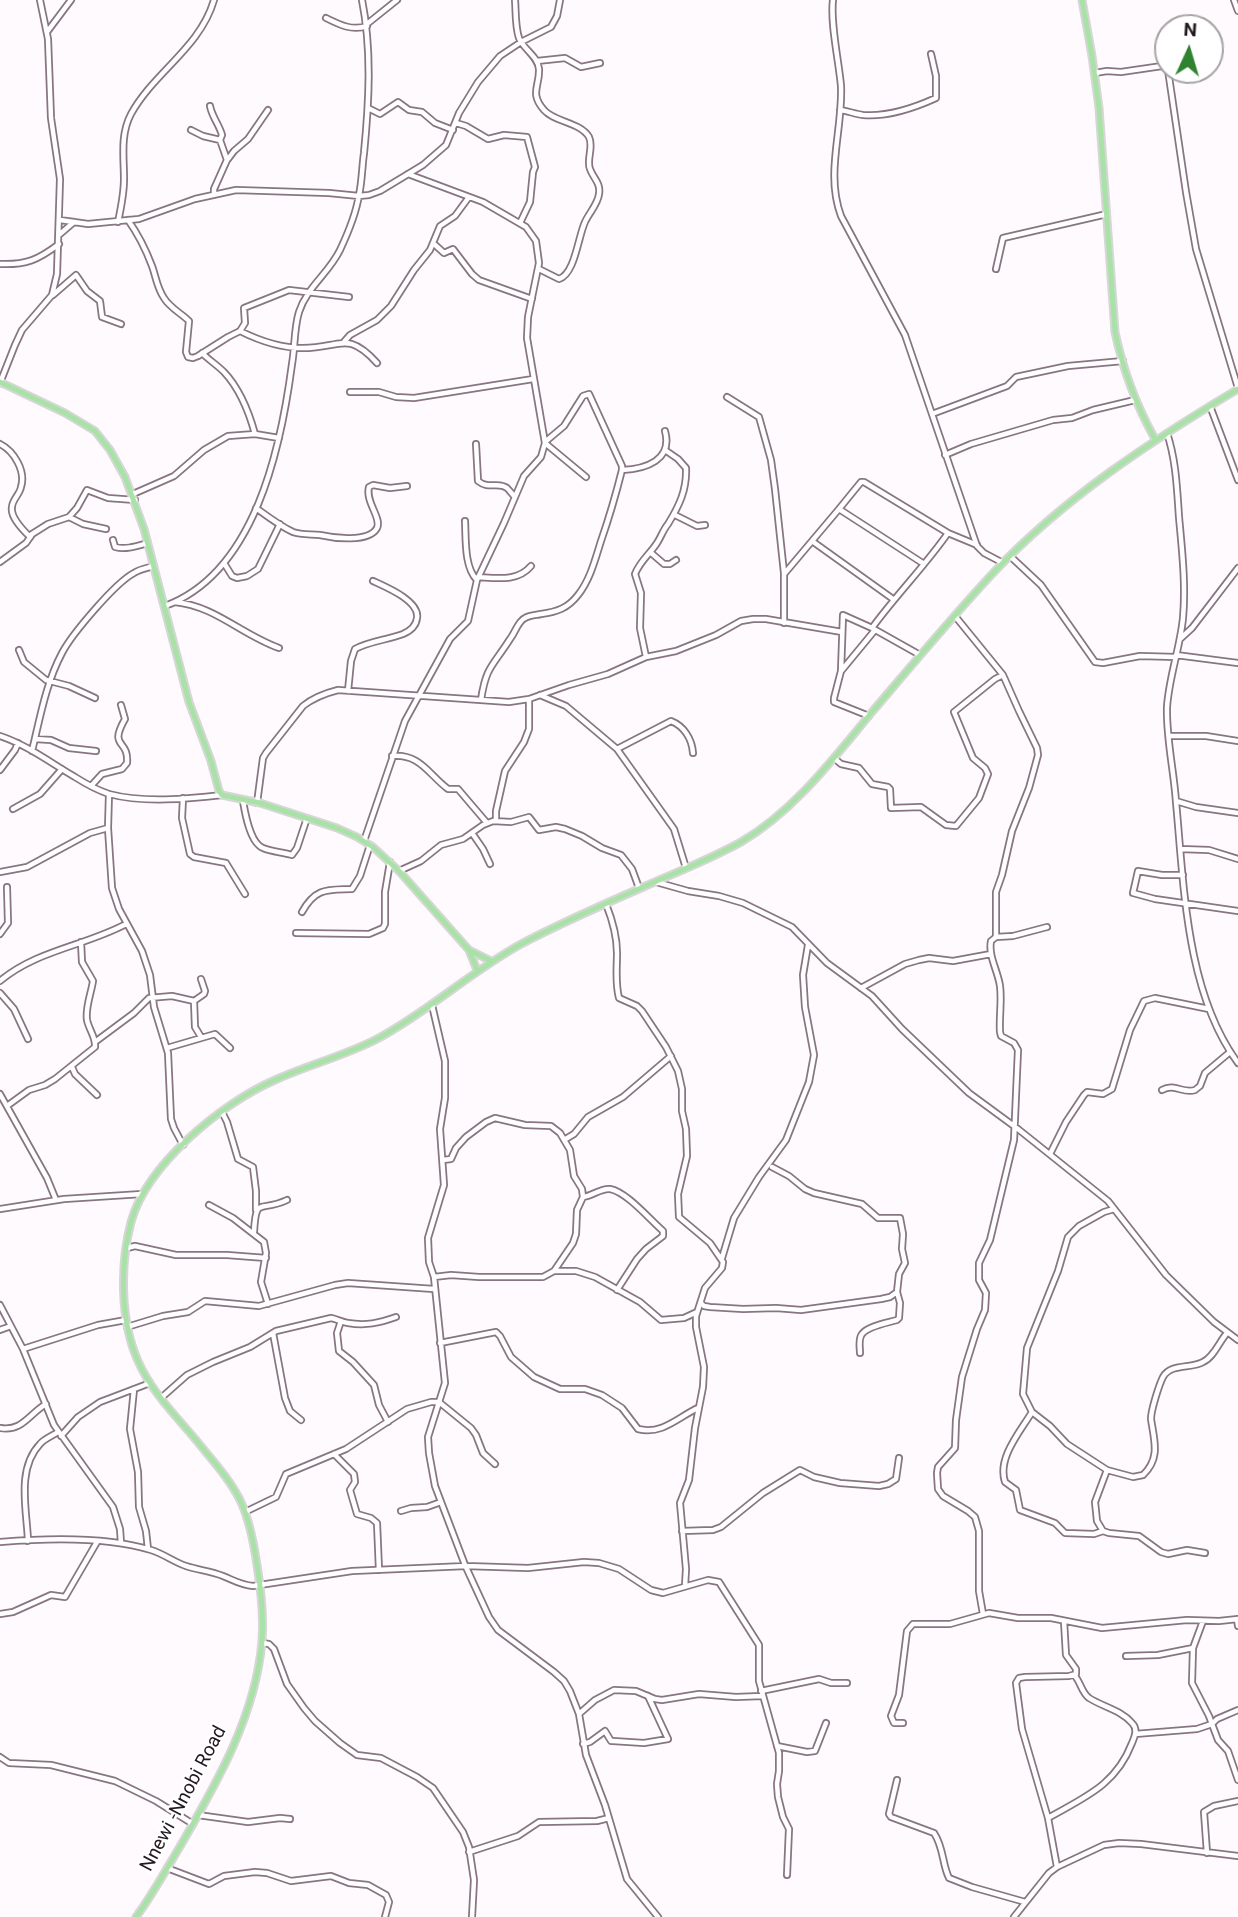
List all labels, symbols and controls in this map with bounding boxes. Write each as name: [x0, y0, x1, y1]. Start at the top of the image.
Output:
north arrow: [1154, 14, 1224, 84]
text: N: [1183, 18, 1198, 41]
street label: Nnewi -Nnobi Road: [136, 1722, 232, 1876]

